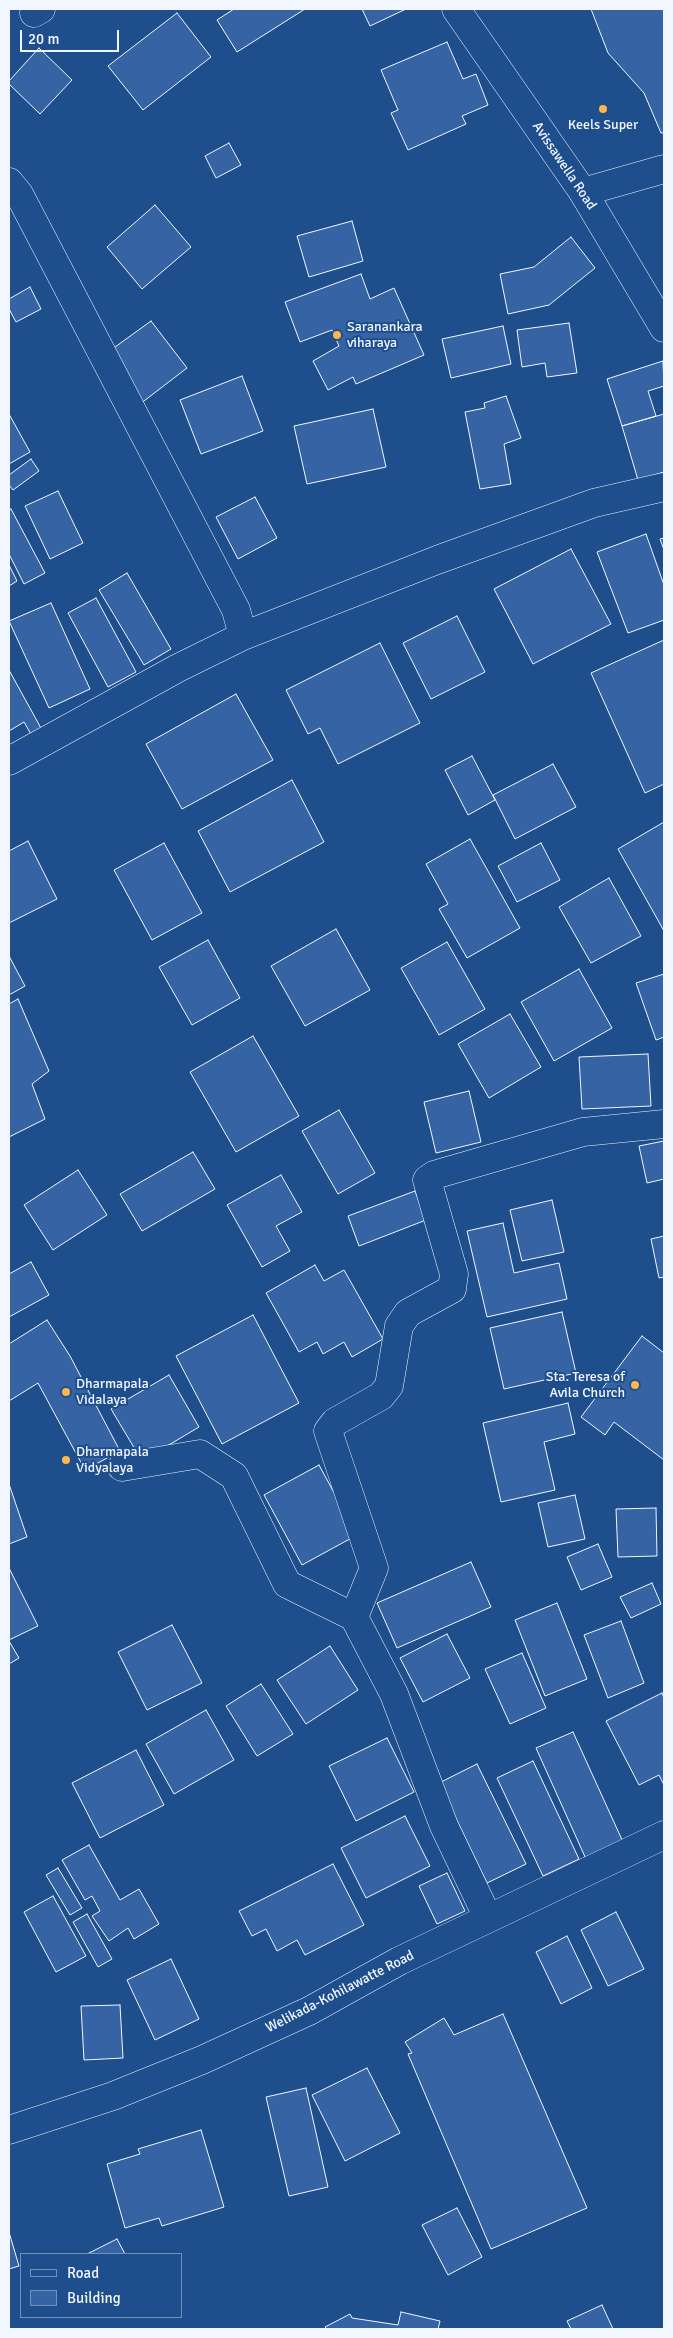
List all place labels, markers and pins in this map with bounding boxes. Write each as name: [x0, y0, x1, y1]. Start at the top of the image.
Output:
marker: Keels Super: [597, 103, 609, 115]
place label: Keels Super: [568, 117, 638, 133]
place label: Saranankara viharaya: [347, 319, 423, 352]
marker: Saranankara viharaya: [331, 329, 343, 341]
place label: Sta. Teresa of Avila Church: [546, 1369, 625, 1401]
place label: Dharmapala Vidalaya: [76, 1376, 149, 1408]
marker: Sta. Teresa of Avila Church: [629, 1379, 641, 1391]
marker: Dharmapala Vidalaya: [60, 1386, 72, 1398]
place label: Dharmapala Vidyalaya: [76, 1444, 149, 1476]
marker: Dharmapala Vidyalaya: [60, 1454, 72, 1466]

